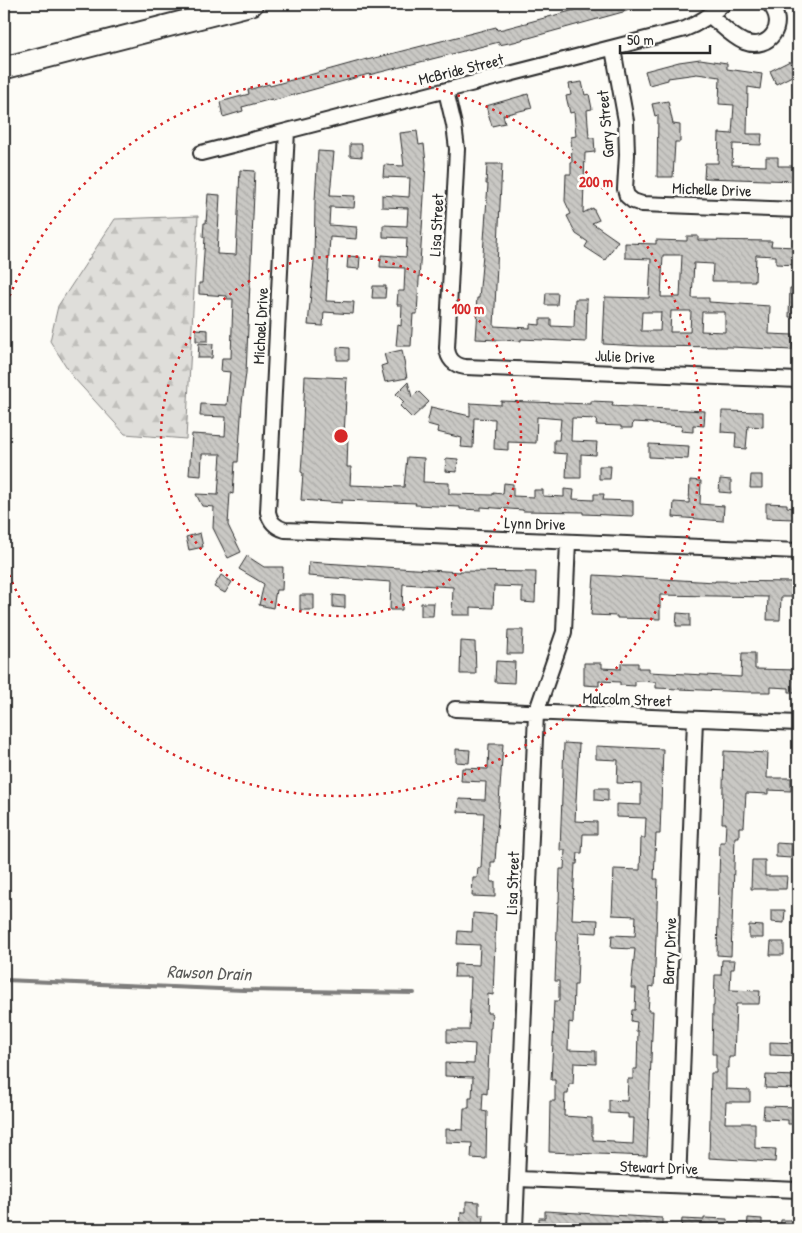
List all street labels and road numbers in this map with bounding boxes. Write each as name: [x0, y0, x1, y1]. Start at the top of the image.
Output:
street label: McBride Street: [416, 48, 506, 90]
street label: Gary Street: [591, 89, 619, 159]
street label: Michelle Drive: [672, 177, 753, 201]
street label: Lisa Street: [423, 193, 449, 257]
street label: Michael Drive: [247, 286, 273, 365]
street label: Julie Drive: [594, 344, 656, 368]
street label: Lynn Drive: [504, 511, 566, 535]
street label: Malcolm Street: [582, 686, 672, 712]
street label: Lisa Street: [500, 851, 524, 915]
street label: Barry Drive: [657, 916, 681, 985]
street label: Stewart Drive: [619, 1155, 699, 1179]

